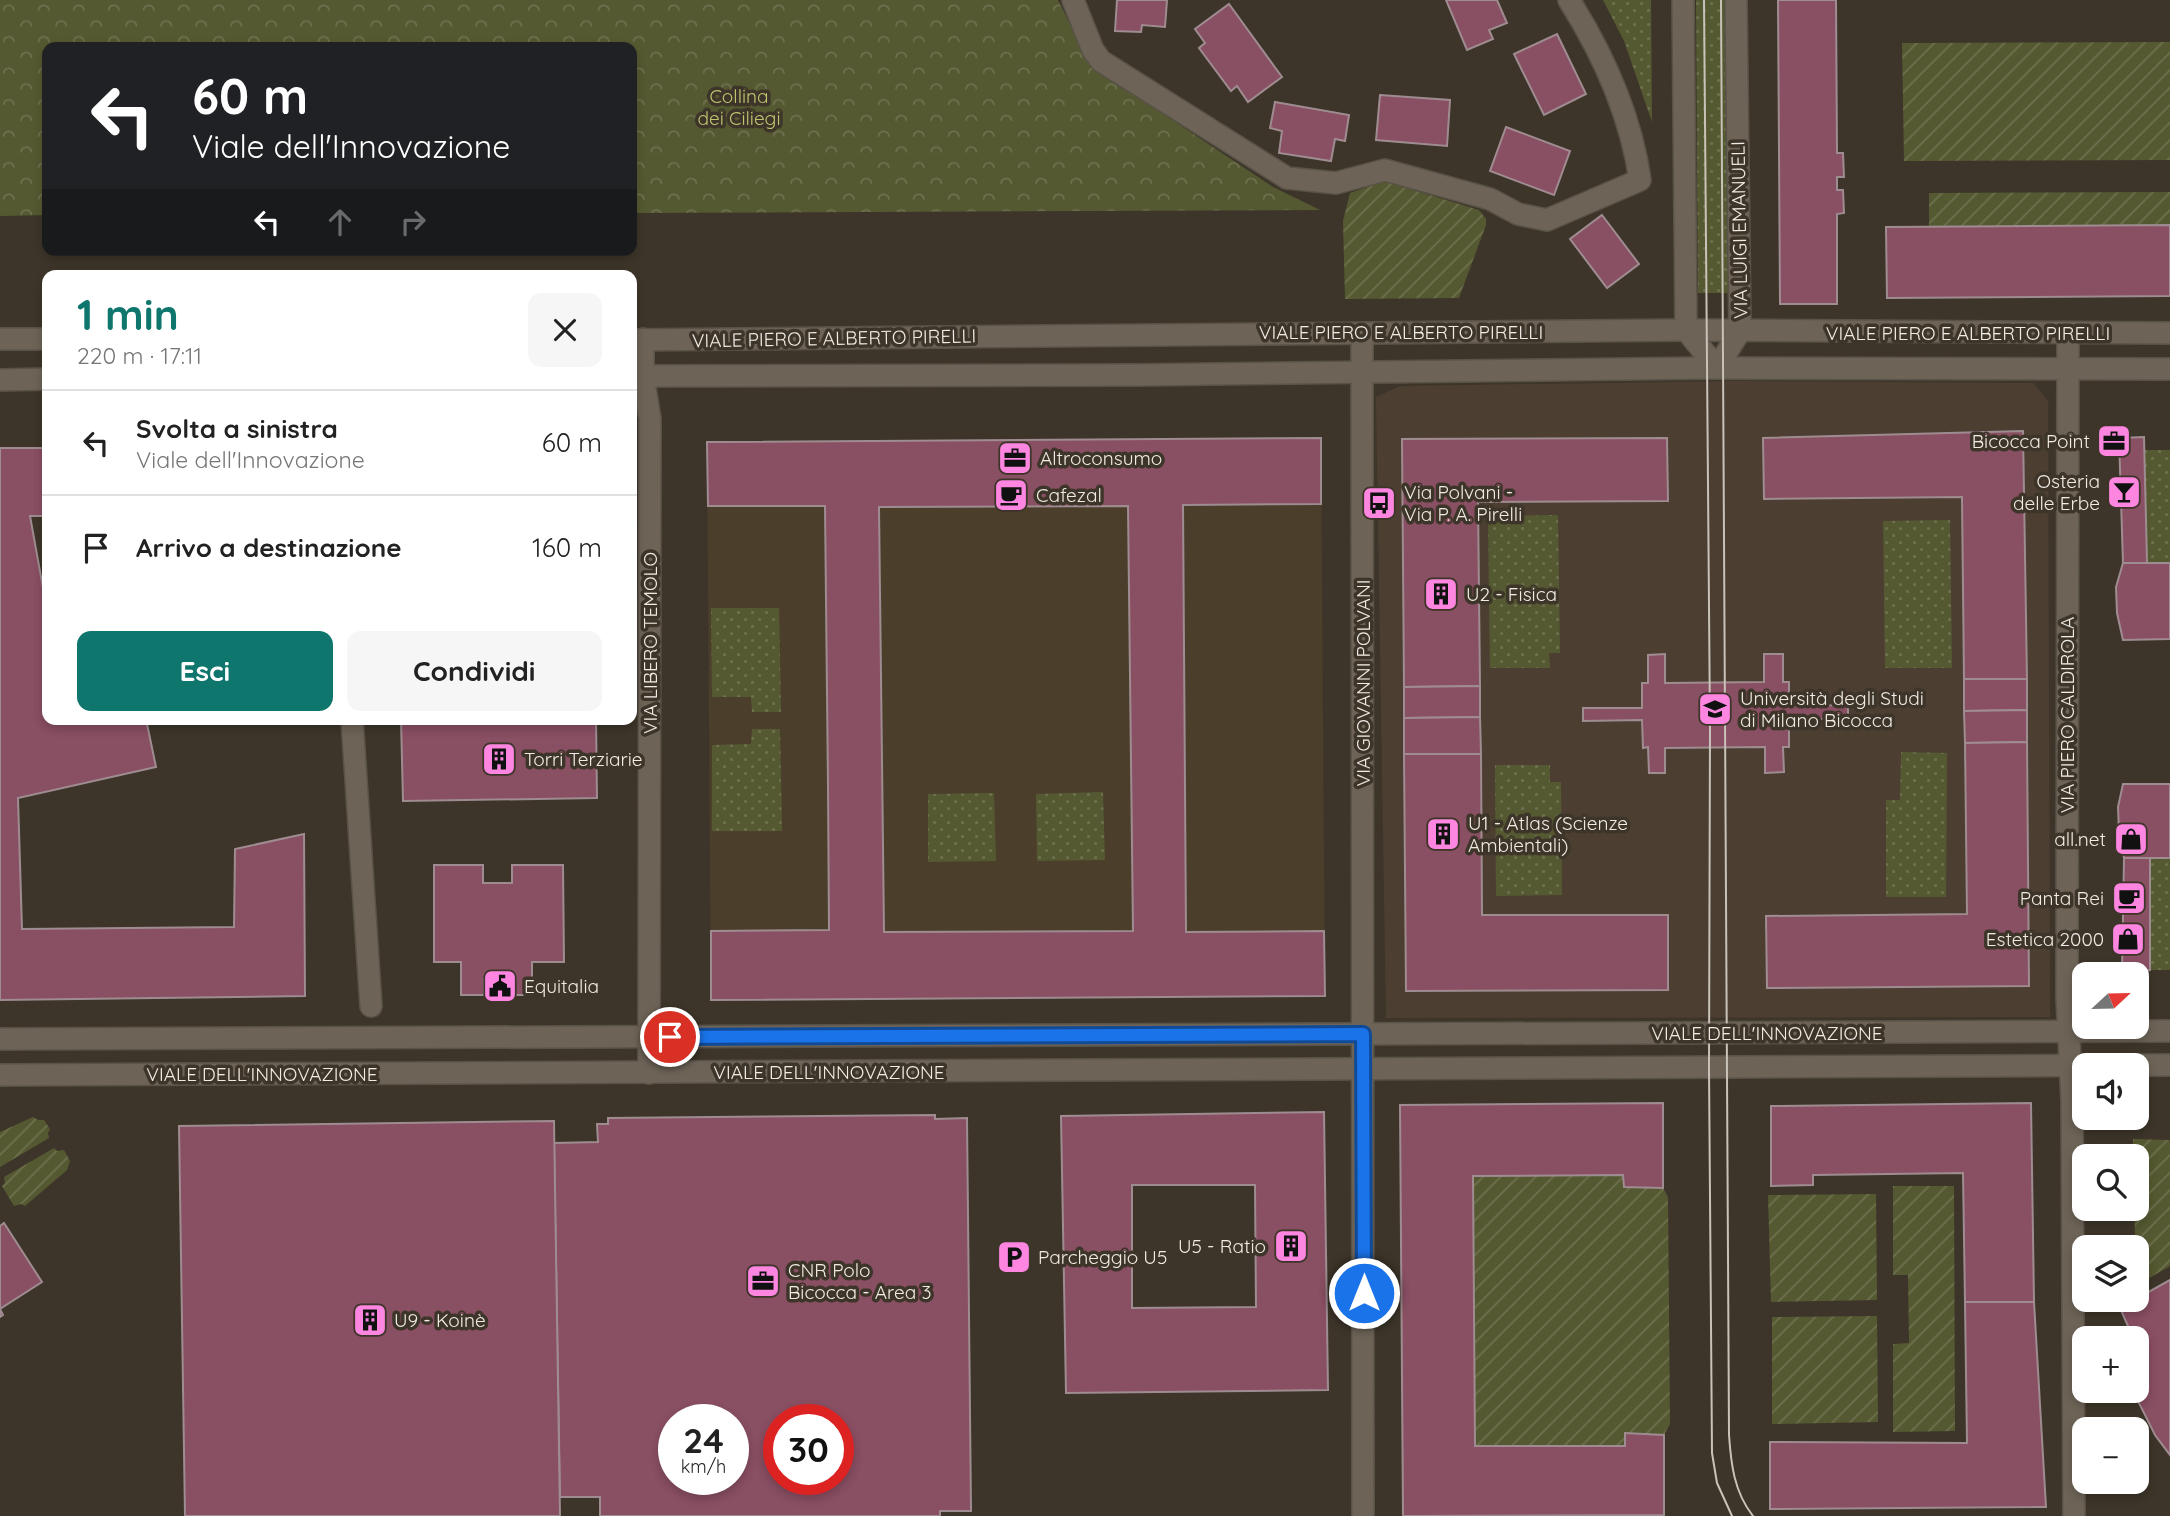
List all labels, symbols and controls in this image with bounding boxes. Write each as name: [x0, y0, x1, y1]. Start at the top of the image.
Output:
text: 60 m: [192, 65, 308, 126]
icon: left: [77, 70, 168, 161]
park label: Collina dei Ciliegi: [698, 84, 780, 130]
text: Viale dell'Innovazione: [192, 126, 510, 166]
street label: VIA LUIGI EMANUELI: [1725, 141, 1753, 319]
icon: left: [248, 203, 286, 241]
icon: ahead: [321, 203, 359, 241]
icon: right: [394, 203, 432, 241]
text: 1 min: [77, 288, 179, 341]
button: close: [528, 293, 602, 367]
street label: VIALE PIERO E ALBERTO PIRELLI: [1259, 320, 1543, 344]
street label: VIALE PIERO E ALBERTO PIRELLI: [1826, 321, 2110, 345]
street label: VIALE PIERO E ALBERTO PIRELLI: [692, 324, 976, 352]
text: 220 m · 17:11: [77, 341, 202, 370]
text: Svolta a sinistra: [136, 412, 338, 445]
office icon: Bicocca Point: [2095, 422, 2133, 460]
icon: left: [77, 424, 115, 462]
text: 60 m: [542, 426, 602, 459]
place label: Bicocca Point: [1972, 429, 2090, 453]
office icon: Altroconsumo: [996, 439, 1034, 477]
text: Viale dell'Innovazione: [136, 445, 365, 474]
place label: Altroconsumo: [1040, 446, 1162, 470]
place label: Osteria delle Erbe: [2013, 469, 2100, 515]
bar icon: Osteria delle Erbe: [2105, 473, 2143, 511]
cafe icon: Cafezal: [992, 476, 1030, 514]
place label: Via Polvani - Via P. A. Pirelli: [1404, 480, 1522, 526]
place label: Cafezal: [1036, 483, 1102, 507]
bus stop icon: Via Polvani - Via P. A. Pirelli: [1360, 484, 1398, 522]
icon: arrive: [77, 529, 115, 567]
text: Arrivo a destinazione: [136, 531, 402, 564]
text: 160 m: [532, 531, 602, 564]
street label: VIA LIBERO TEMOLO: [638, 552, 662, 734]
building icon: U2 - Fisica: [1422, 575, 1460, 613]
street label: VIA GIOVANNI POLVANI: [1351, 580, 1375, 786]
place label: U2 - Fisica: [1466, 582, 1557, 606]
street label: VIA PIERO CALDIROLA: [2055, 617, 2079, 813]
button: Esci: [77, 631, 333, 711]
button: Condividi: [347, 631, 602, 711]
place label: Università degli Studi di Milano Bicocca: [1740, 686, 1924, 732]
school or university icon: Università degli Studi di Milano Bicocca: [1696, 690, 1734, 728]
building icon: Torri Terziarie: [480, 740, 518, 778]
place label: Torri Terziarie: [524, 747, 643, 771]
place label: U1 - Atlas (Scienze Ambientali): [1468, 811, 1628, 857]
building icon: U1 - Atlas (Scienze Ambientali): [1424, 815, 1462, 853]
shop icon: all.net: [2112, 820, 2150, 858]
place label: all.net: [2054, 827, 2106, 851]
cafe icon: Panta Rei: [2110, 879, 2148, 917]
place label: Panta Rei: [2020, 886, 2104, 910]
shop icon: Estetica 2000: [2109, 920, 2147, 958]
place label: Estetica 2000: [1986, 927, 2104, 951]
north arrow: [2072, 962, 2149, 1040]
map controls: [2072, 962, 2149, 1494]
public building icon: Equitalia: [481, 967, 519, 1005]
place label: Equitalia: [524, 974, 599, 998]
pin: [640, 1007, 700, 1067]
icon: arrive: [651, 1018, 689, 1056]
street label: VIALE DELL'INNOVAZIONE: [1651, 1021, 1883, 1045]
button: sound: [2072, 1053, 2149, 1130]
street label: VIALE DELL'INNOVAZIONE: [713, 1060, 945, 1084]
street label: VIALE DELL'INNOVAZIONE: [146, 1062, 378, 1086]
button: search: [2072, 1144, 2149, 1221]
building icon: U5 - Ratio: [1272, 1227, 1310, 1265]
place label: U5 - Ratio: [1178, 1234, 1266, 1258]
button: layers: [2072, 1235, 2149, 1312]
parking icon: Parcheggio U5: [995, 1238, 1033, 1276]
place label: Parcheggio U5: [1038, 1245, 1167, 1269]
position arrow: [1327, 1256, 1401, 1330]
place label: CNR Polo Bicocca - Area 3: [788, 1258, 931, 1304]
office icon: CNR Polo Bicocca - Area 3: [744, 1262, 782, 1300]
building icon: U9 - Koinè: [351, 1301, 389, 1339]
place label: U9 - Koinè: [394, 1308, 486, 1332]
button: +: [2072, 1326, 2149, 1403]
speed limit sign: 30: [763, 1404, 854, 1495]
button: −: [2072, 1417, 2149, 1494]
text: 24: [683, 1418, 724, 1462]
text: km/h: [681, 1455, 726, 1478]

